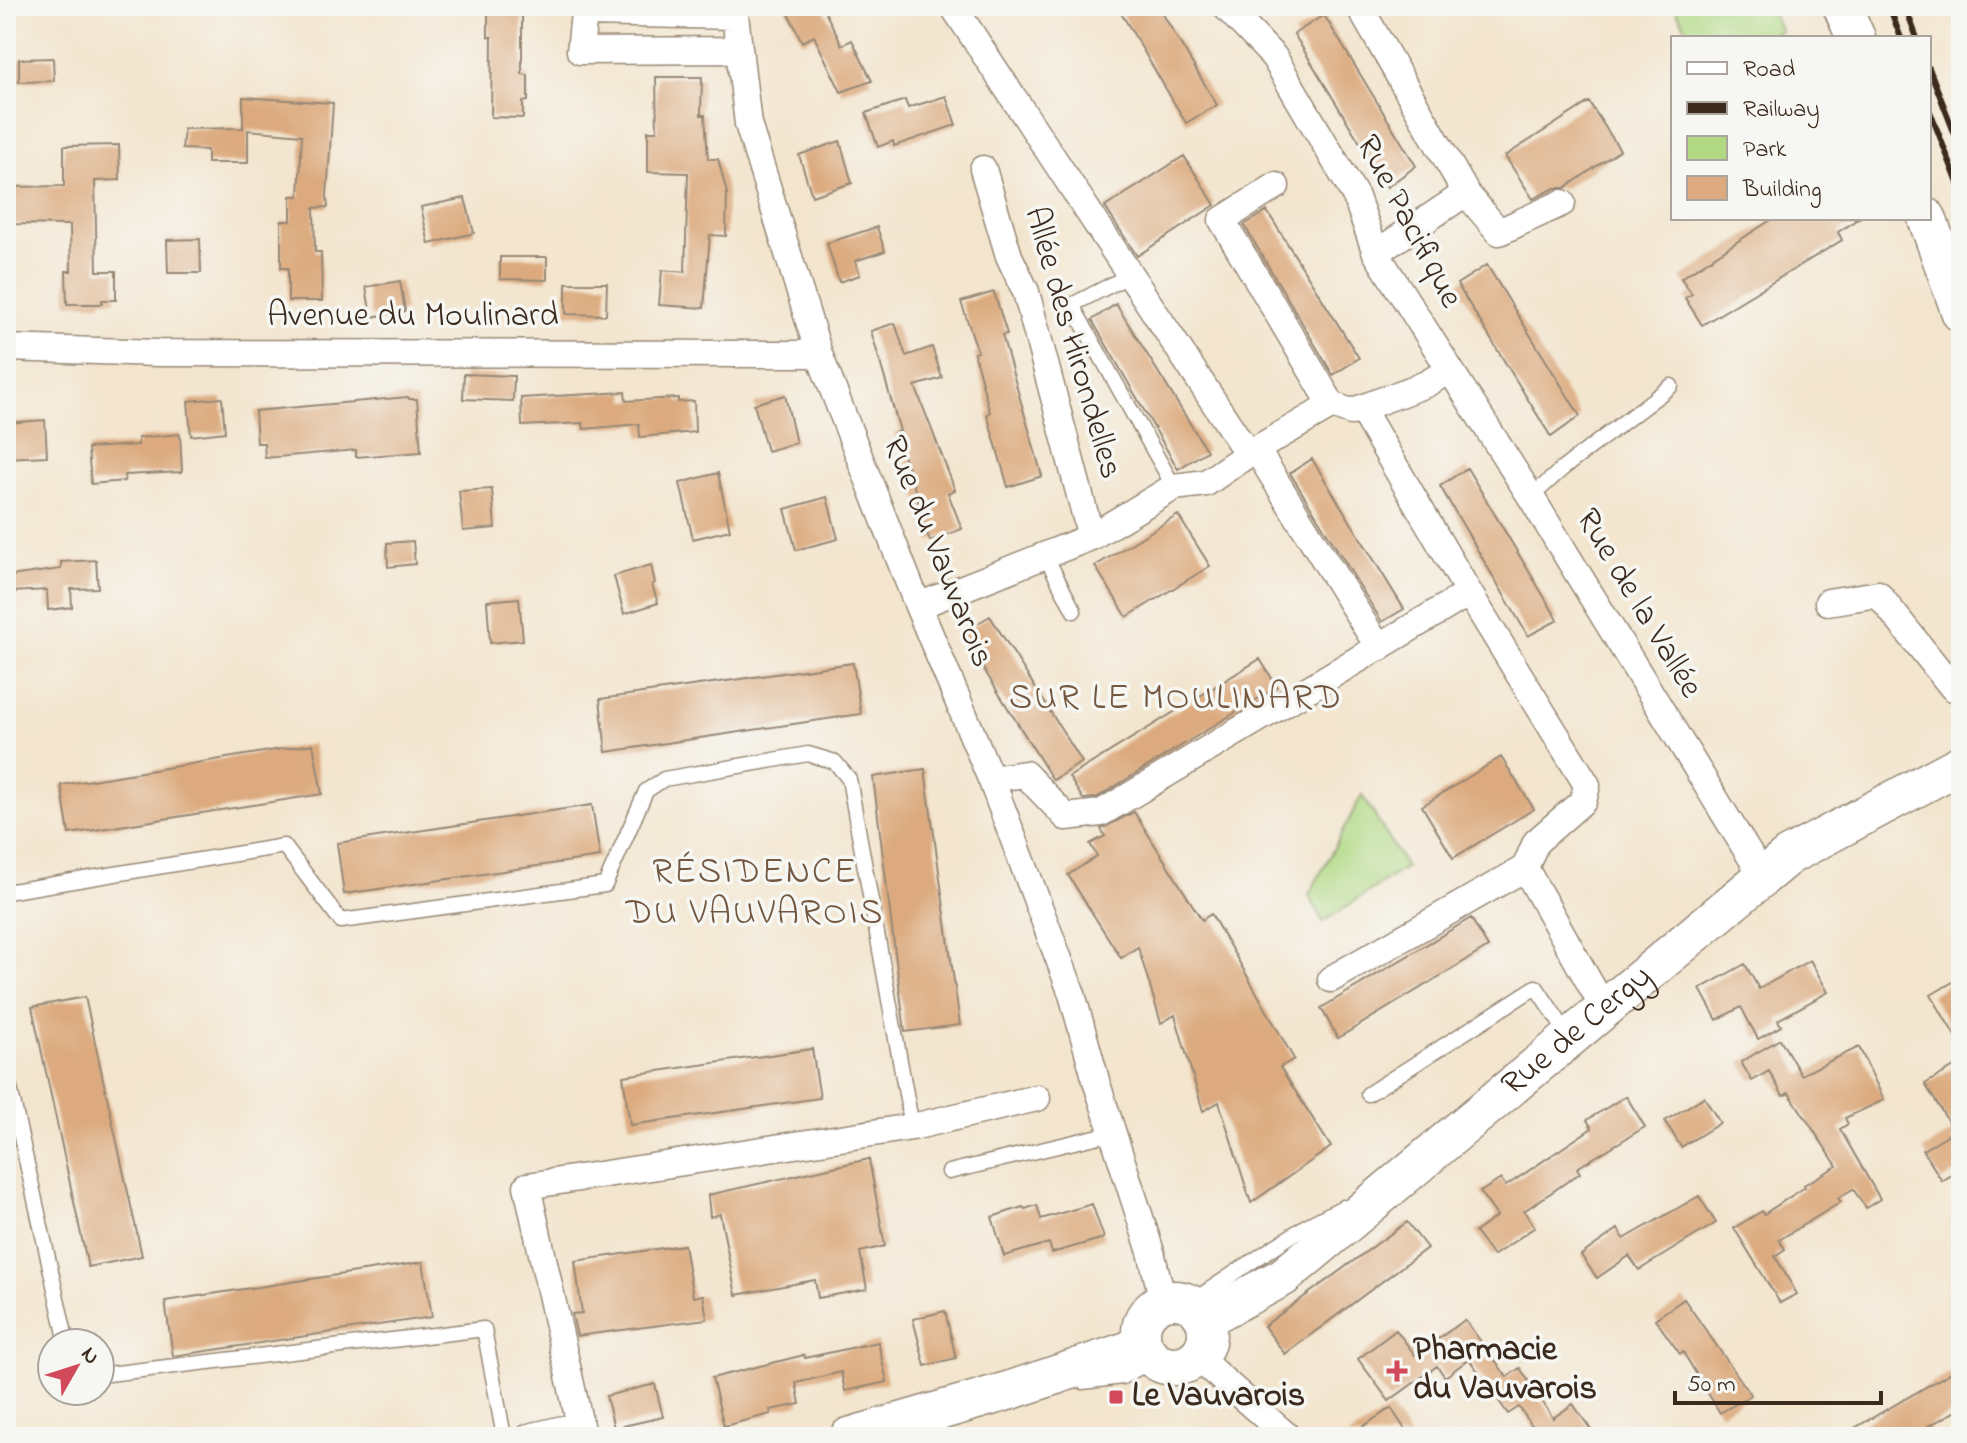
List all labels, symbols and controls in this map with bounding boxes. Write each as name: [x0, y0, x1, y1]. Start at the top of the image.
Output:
legend: [1671, 36, 1931, 220]
text: Road: [1743, 53, 1796, 88]
text: Railway: [1743, 93, 1820, 129]
street label: Rue Pacifique: [1341, 127, 1475, 318]
text: Park: [1743, 133, 1787, 168]
text: Building: [1742, 173, 1822, 208]
street label: Allée des Hirondelles: [1009, 201, 1135, 485]
street label: Avenue du Moulinard: [267, 292, 559, 342]
street label: Rue du Vauvarois: [868, 429, 1006, 675]
street label: Rue de la Vallée: [1562, 500, 1715, 709]
district label: SUR LE MOULINARD: [1009, 673, 1343, 726]
district label: RÉSIDENCE DU VAUVAROIS: [625, 847, 884, 941]
street label: Rue de Cergy: [1491, 954, 1664, 1109]
place label: Pharmacie du Vauvarois: [1413, 1326, 1597, 1415]
north arrow: [36, 1327, 116, 1407]
text: N: [72, 1340, 106, 1372]
scale bar: [1675, 1355, 1881, 1405]
marker: Pharmacie du Vauvarois: [1388, 1362, 1406, 1380]
text: 50 m: [1687, 1368, 1736, 1403]
place label: Le Vauvarois: [1132, 1372, 1305, 1422]
marker: Le Vauvarois: [1107, 1388, 1125, 1406]

